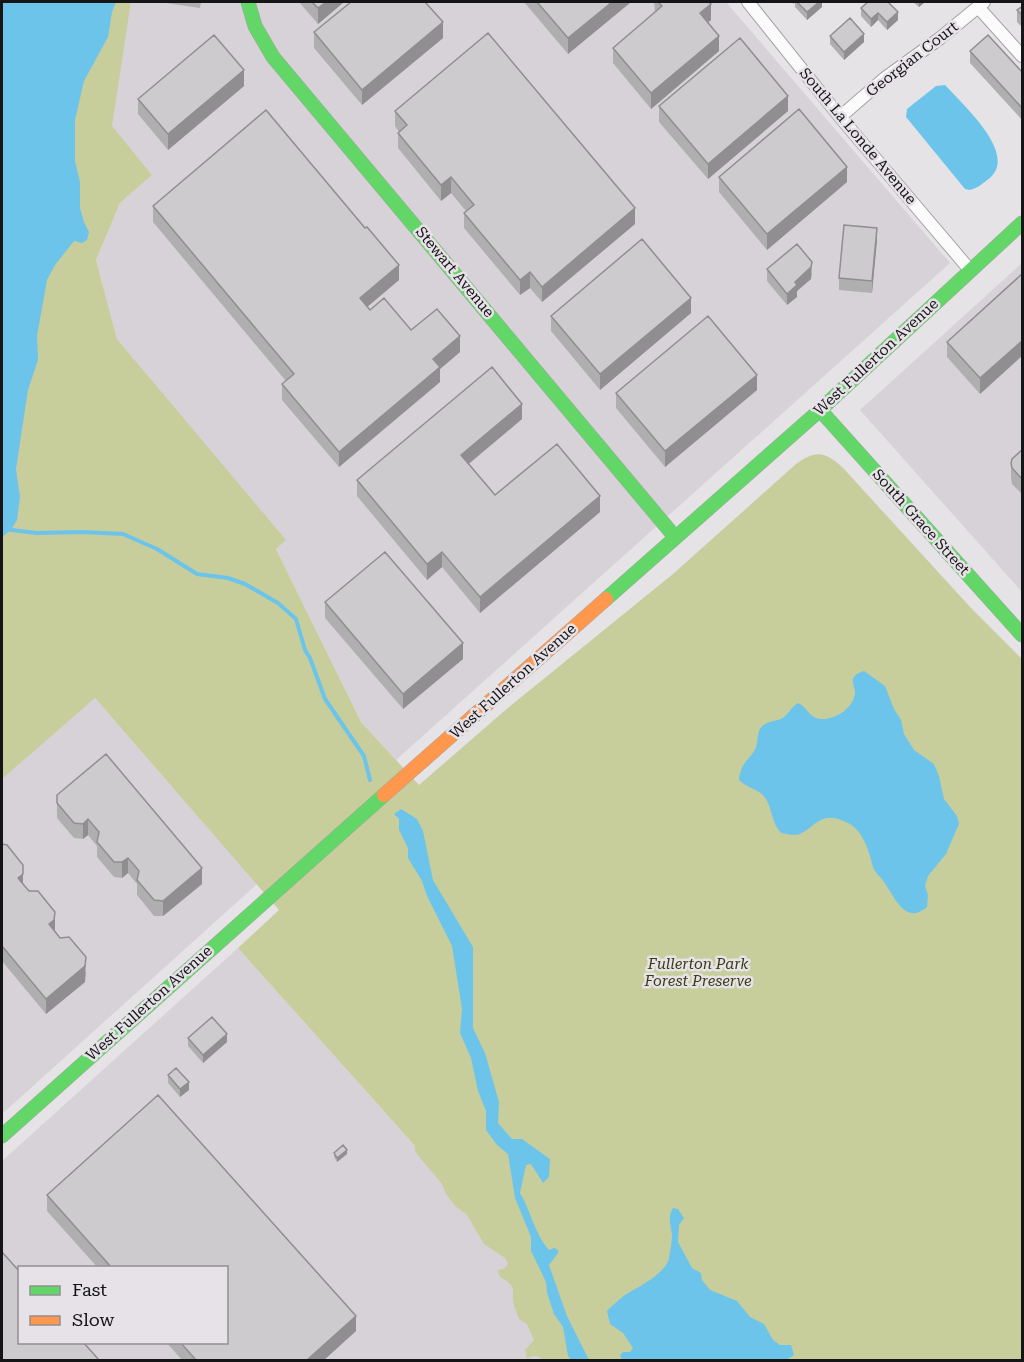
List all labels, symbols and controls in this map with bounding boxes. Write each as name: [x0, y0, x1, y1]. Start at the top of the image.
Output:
street label: Georgian Court: [862, 17, 962, 100]
street label: South La Londe Avenue: [796, 64, 920, 208]
street label: Stewart Avenue: [412, 223, 498, 321]
street label: West Fullerton Avenue: [810, 295, 942, 419]
street label: South Grace Street: [869, 465, 974, 579]
street label: West Fullerton Avenue: [446, 620, 580, 742]
street label: West Fullerton Avenue: [82, 942, 216, 1064]
park label: Fullerton Park Forest Preserve: [643, 955, 752, 990]
legend: [18, 1266, 228, 1344]
text: Fast: [72, 1279, 107, 1300]
text: Slow: [72, 1309, 114, 1330]

